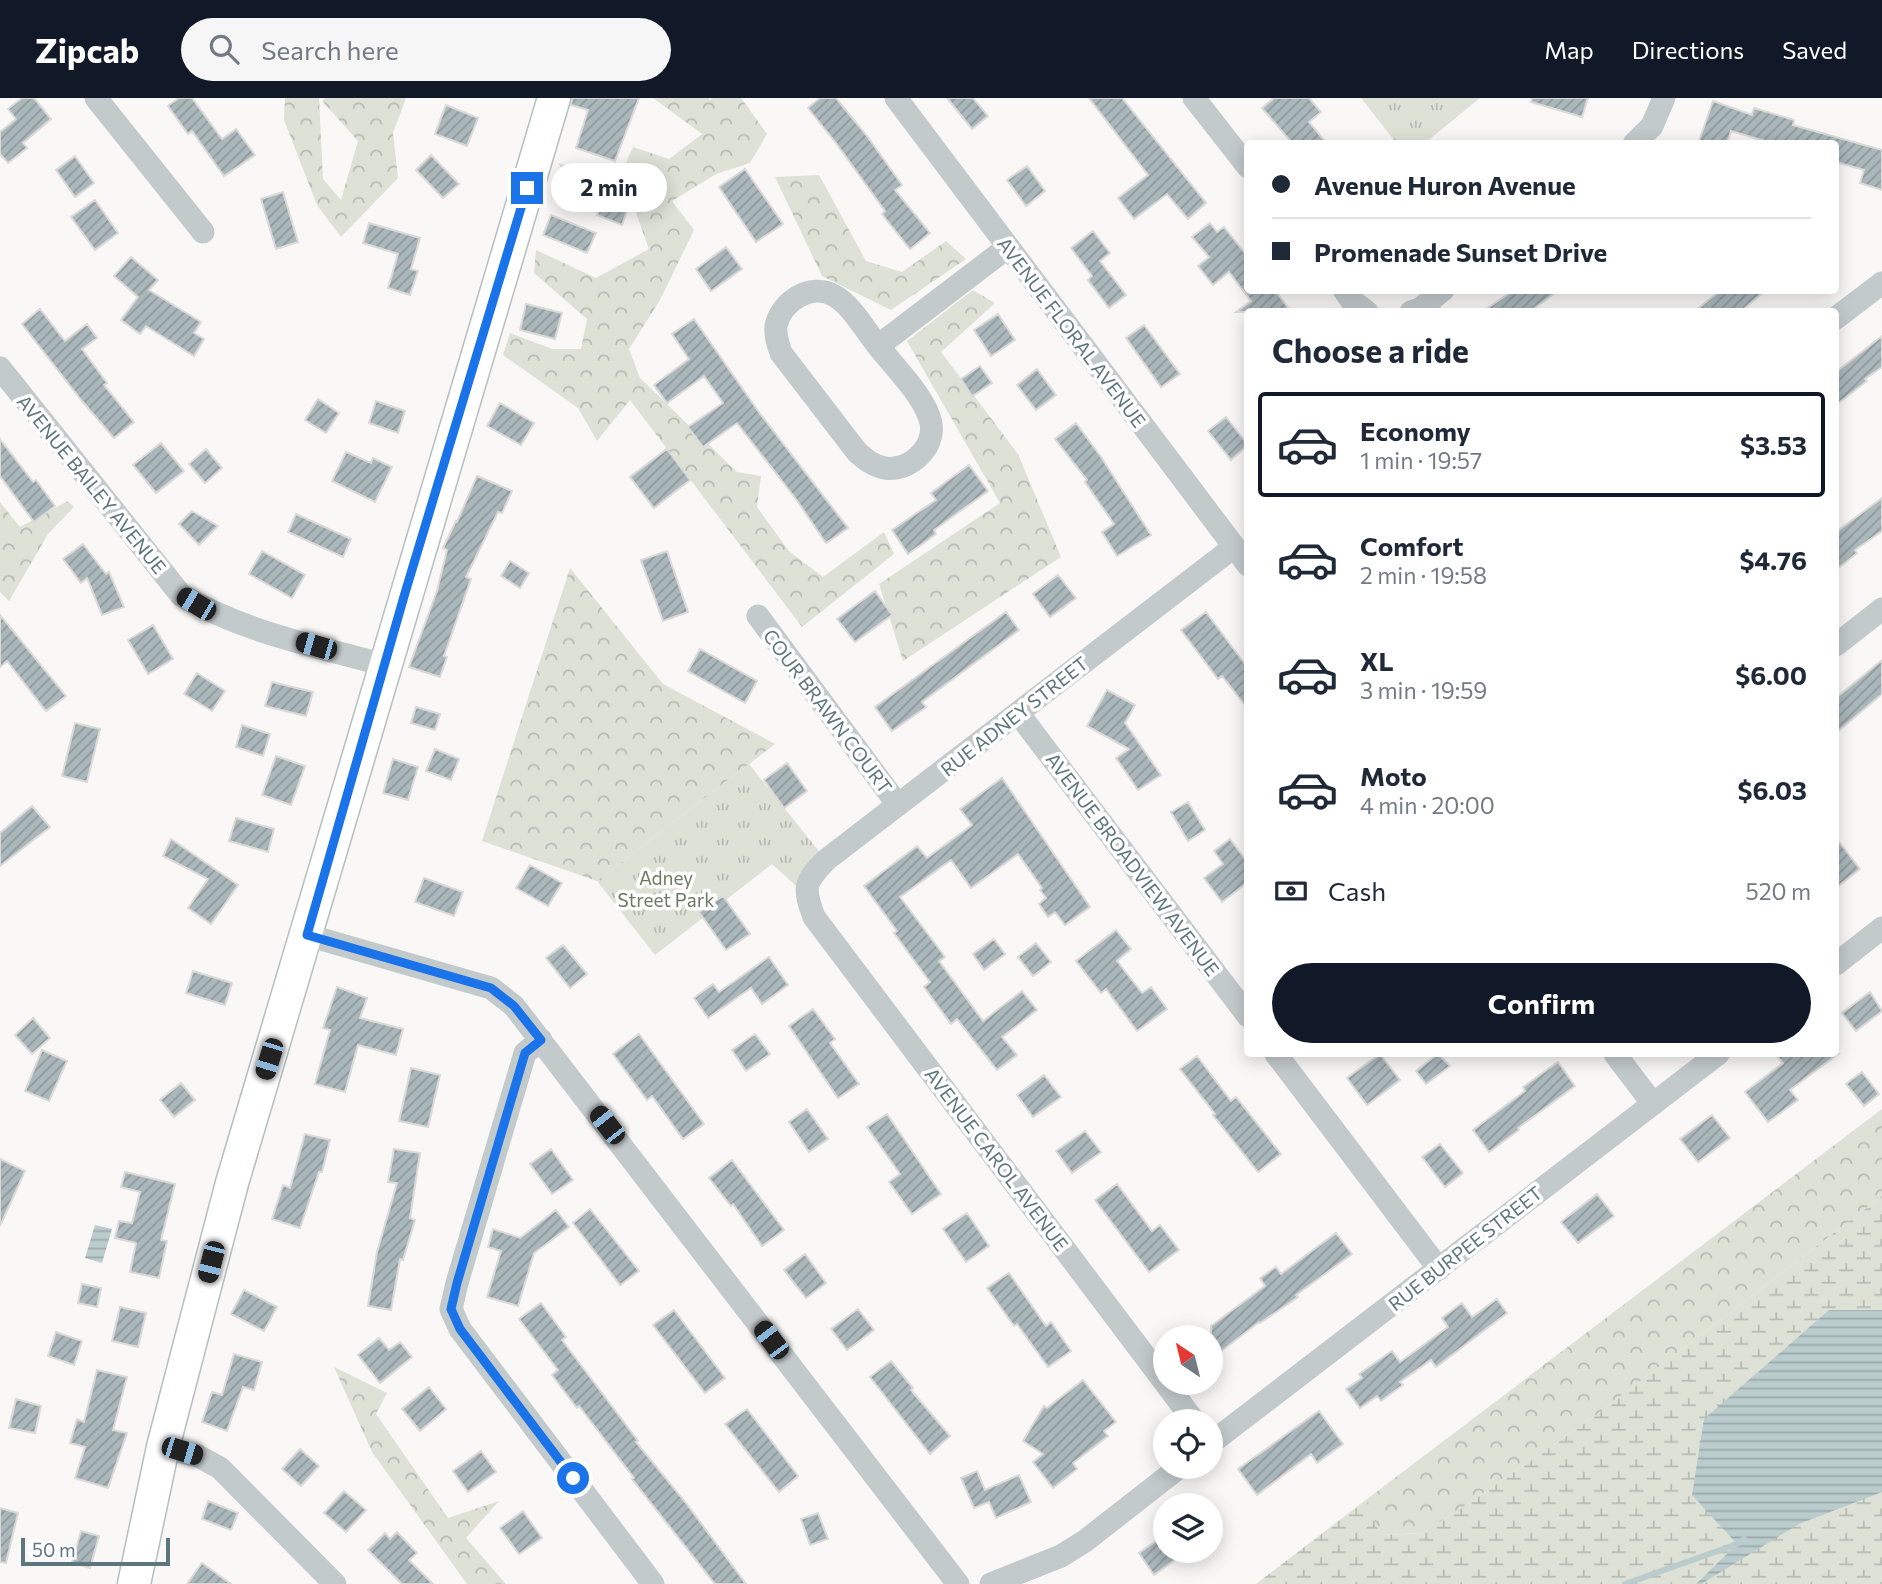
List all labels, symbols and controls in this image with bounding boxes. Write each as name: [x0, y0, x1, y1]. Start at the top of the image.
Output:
search box: [181, 18, 671, 81]
text: Zipcab: [35, 29, 139, 70]
icon: search: [205, 30, 243, 68]
text: Search here: [261, 34, 399, 65]
text: Map: [1544, 35, 1594, 64]
text: Directions: [1632, 35, 1744, 64]
text: Saved: [1782, 35, 1847, 64]
callout: 2 min: [552, 164, 667, 212]
text: Avenue Huron Avenue: [1314, 169, 1576, 200]
route end: [511, 172, 543, 204]
text: 2 min: [580, 173, 638, 201]
street label: AVENUE FLORAL AVENUE: [993, 232, 1151, 432]
text: Promenade Sunset Drive: [1314, 236, 1607, 267]
text: Choose a ride: [1272, 330, 1469, 370]
street label: AVENUE BAILEY AVENUE: [13, 390, 171, 578]
icon: car: [1276, 413, 1339, 476]
text: Economy: [1360, 415, 1471, 446]
text: $3.53: [1740, 429, 1807, 460]
text: 1 min · 19:57: [1360, 446, 1482, 474]
icon: car: [1276, 528, 1339, 591]
text: Comfort: [1360, 530, 1463, 561]
text: $4.76: [1739, 544, 1807, 575]
text: 2 min · 19:58: [1360, 561, 1487, 589]
car: [173, 584, 220, 624]
street label: COUR BRAWN COURT: [759, 624, 897, 798]
car: [293, 630, 340, 662]
icon: car: [1276, 643, 1339, 706]
text: XL: [1360, 645, 1394, 676]
street label: RUE ADNEY STREET: [936, 651, 1092, 781]
text: $6.00: [1735, 659, 1807, 690]
text: 3 min · 19:59: [1360, 676, 1487, 704]
street label: AVENUE BROADVIEW AVENUE: [1041, 748, 1225, 980]
icon: car: [1276, 758, 1339, 821]
text: Moto: [1360, 760, 1427, 791]
text: $6.03: [1738, 774, 1807, 805]
text: 4 min · 20:00: [1360, 791, 1495, 819]
park label: Adney Street Park: [617, 866, 715, 911]
icon: cash: [1272, 872, 1310, 910]
text: Cash: [1328, 875, 1386, 906]
text: 520 m: [1746, 877, 1811, 905]
button: Confirm: [1272, 963, 1811, 1043]
car: [253, 1036, 286, 1082]
street label: AVENUE CAROL AVENUE: [921, 1063, 1073, 1255]
car: [586, 1102, 629, 1148]
street label: RUE BURPEE STREET: [1384, 1181, 1546, 1315]
car: [196, 1239, 227, 1285]
car: [750, 1317, 793, 1363]
north arrow: [1153, 1325, 1223, 1395]
map controls: [1153, 1325, 1223, 1563]
button: locate: [1153, 1409, 1223, 1479]
car: [159, 1435, 206, 1467]
route start: [557, 1462, 589, 1494]
button: layers: [1153, 1493, 1223, 1563]
scale bar: [21, 1535, 170, 1567]
text: 50 m: [32, 1538, 76, 1561]

